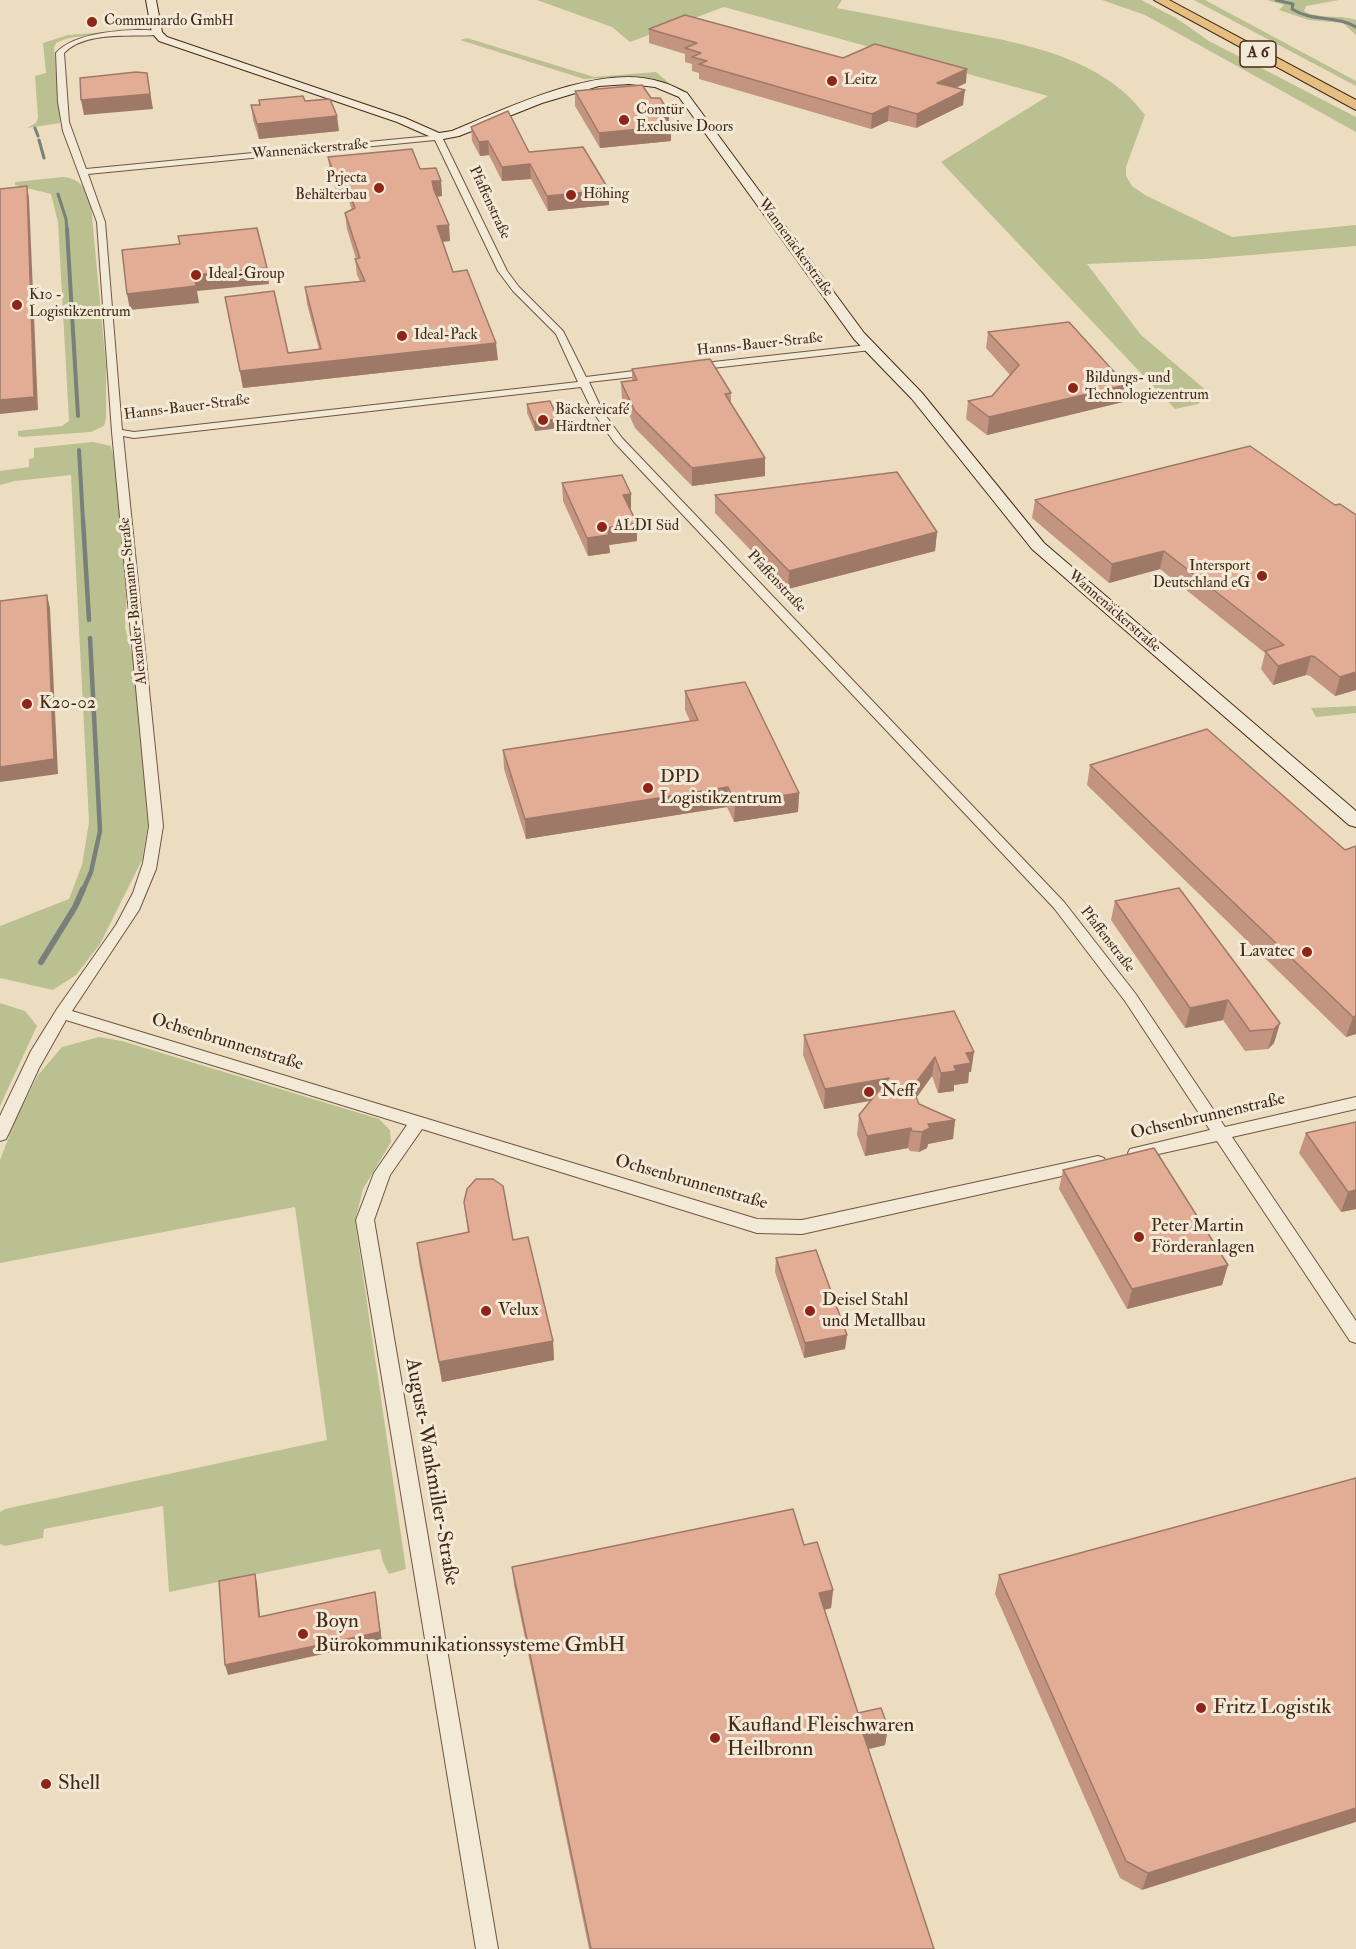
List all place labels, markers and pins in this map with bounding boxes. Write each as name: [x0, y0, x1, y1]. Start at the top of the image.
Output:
place label: Communardo GmbH: [104, 13, 234, 31]
marker: Communardo GmbH: [85, 15, 99, 29]
place label: Leitz: [844, 72, 877, 90]
marker: Leitz: [825, 74, 839, 88]
place label: Comtür Exclusive Doors: [636, 102, 733, 137]
marker: Comtür Exclusive Doors: [617, 113, 631, 127]
place label: Prjecta Behälterbau: [295, 170, 367, 205]
marker: Prjecta Behälterbau: [372, 181, 386, 195]
place label: Höhing: [583, 186, 629, 204]
marker: Höhing: [564, 188, 578, 202]
place label: Ideal-Group: [208, 266, 285, 284]
marker: Ideal-Group: [189, 268, 203, 282]
place label: K10 - Logistikzentrum: [29, 287, 131, 322]
marker: K10 - Logistikzentrum: [10, 298, 24, 312]
place label: Ideal-Pack: [414, 327, 478, 345]
marker: Ideal-Pack: [395, 329, 409, 343]
place label: Bildungs- und Technologiezentrum: [1085, 370, 1209, 405]
marker: Bildungs- und Technologiezentrum: [1066, 381, 1080, 395]
place label: Bäckereicafé Härdtner: [555, 402, 629, 437]
marker: Bäckereicafé Härdtner: [536, 413, 550, 427]
place label: ALDI Süd: [614, 518, 679, 536]
marker: ALDI Süd: [595, 520, 609, 534]
place label: Intersport Deutschland eG: [1153, 558, 1250, 593]
marker: Intersport Deutschland eG: [1255, 569, 1269, 583]
place label: K20-02: [39, 693, 96, 715]
marker: K20-02: [20, 697, 34, 711]
place label: DPD Logistikzentrum: [660, 767, 782, 810]
marker: DPD Logistikzentrum: [641, 781, 655, 795]
place label: Lavatec: [1239, 941, 1295, 963]
marker: Lavatec: [1300, 945, 1314, 959]
place label: Neff: [881, 1081, 915, 1103]
marker: Neff: [862, 1085, 876, 1099]
place label: Peter Martin Förderanlagen: [1151, 1216, 1255, 1258]
marker: Peter Martin Förderanlagen: [1132, 1230, 1146, 1244]
place label: Deisel Stahl und Metallbau: [822, 1290, 926, 1332]
place label: Velux: [498, 1300, 539, 1322]
marker: Velux: [479, 1304, 493, 1318]
marker: Deisel Stahl und Metallbau: [803, 1304, 817, 1318]
place label: Boyn Bürokommunikationssysteme GmbH: [315, 1609, 625, 1659]
marker: Boyn Bürokommunikationssysteme GmbH: [296, 1627, 310, 1641]
place label: Fritz Logistik: [1213, 1695, 1331, 1721]
marker: Fritz Logistik: [1194, 1701, 1208, 1715]
place label: Kaufland Fleischwaren Heilbronn: [727, 1713, 914, 1763]
marker: Kaufland Fleischwaren Heilbronn: [708, 1731, 722, 1745]
place label: Shell: [58, 1771, 100, 1797]
marker: Shell: [39, 1777, 53, 1791]

